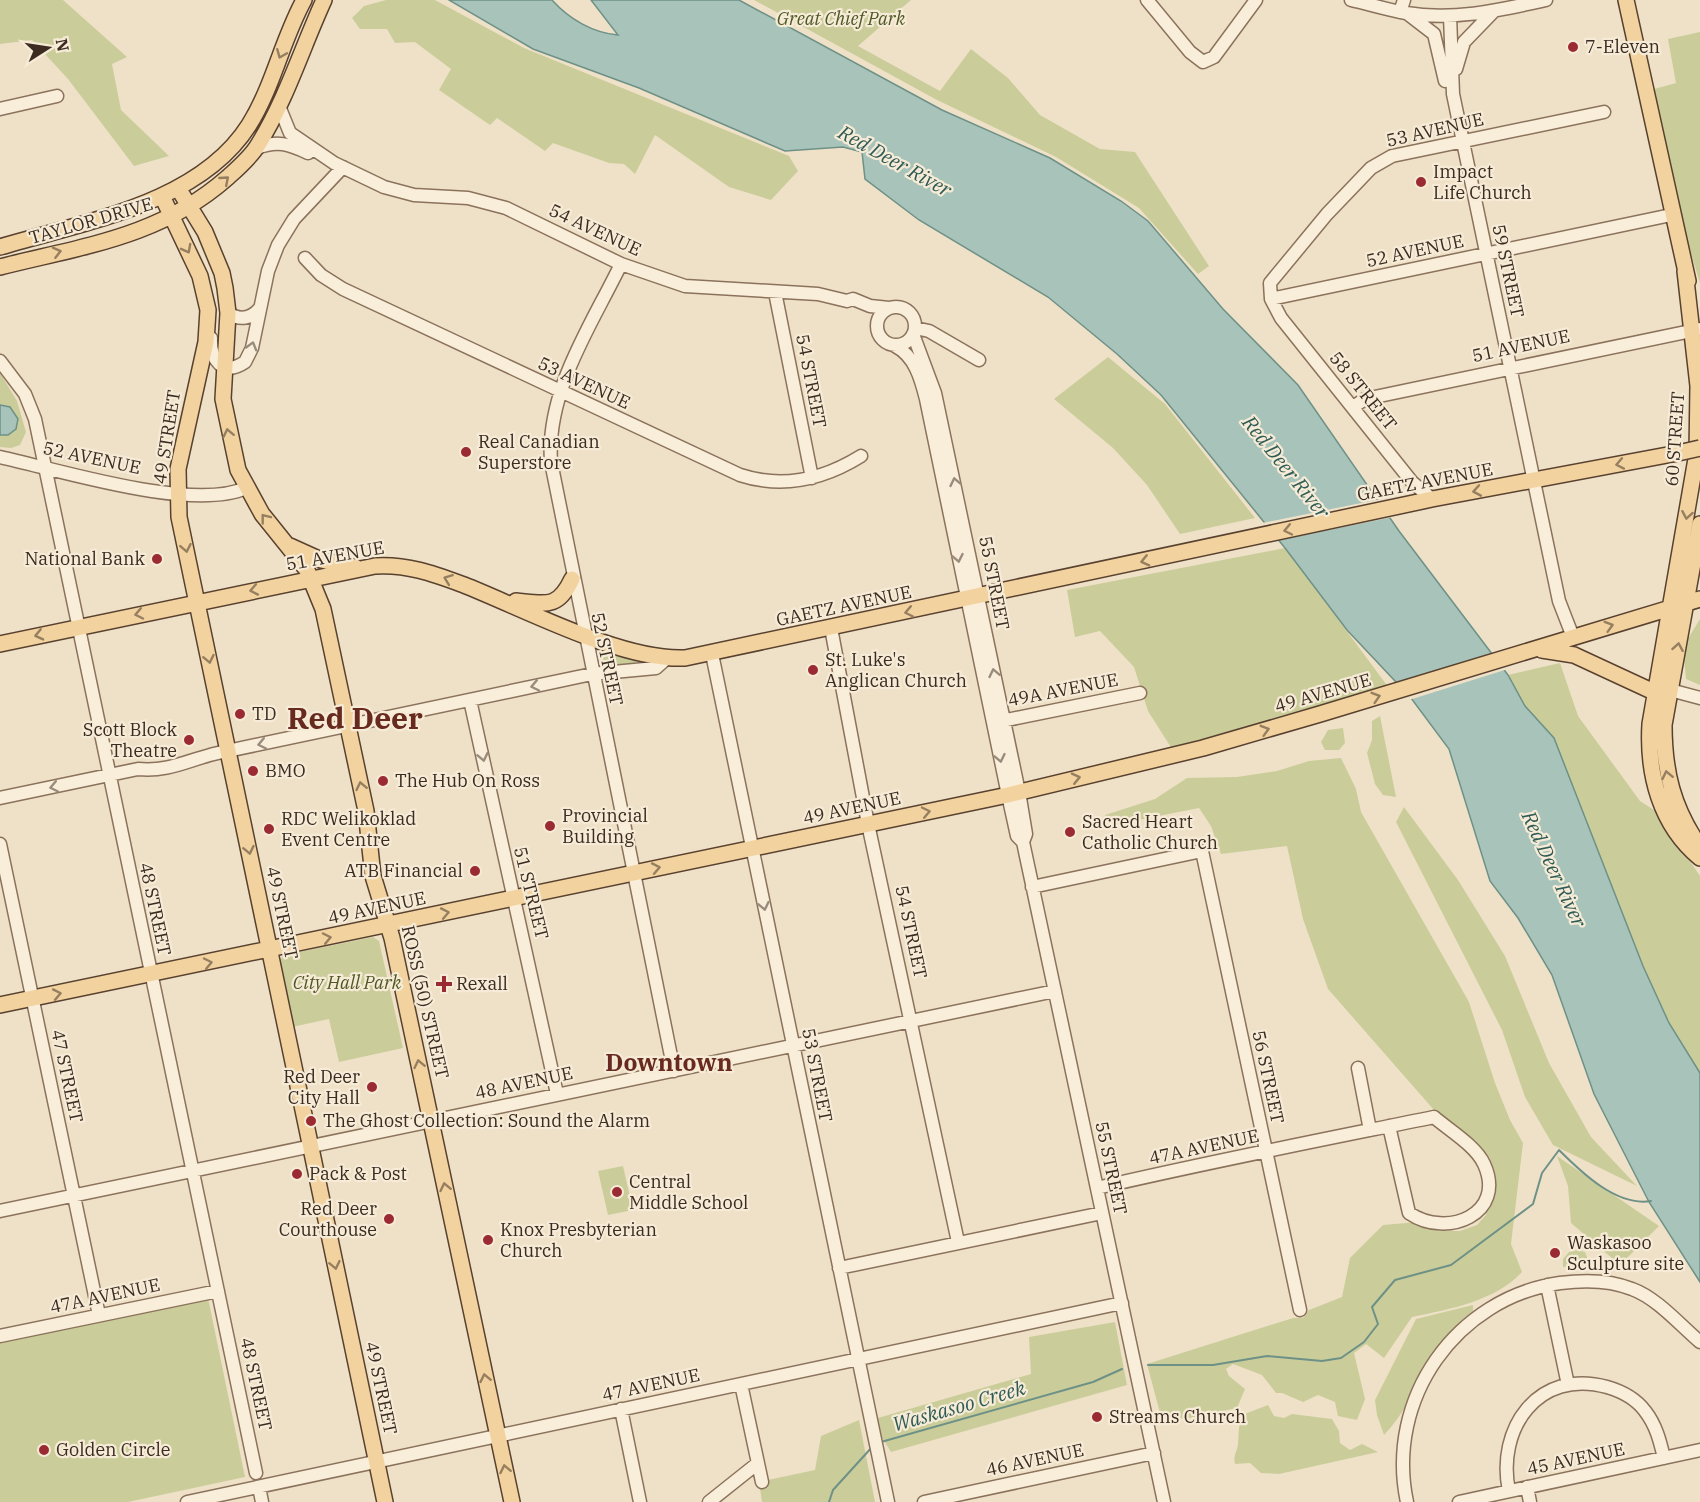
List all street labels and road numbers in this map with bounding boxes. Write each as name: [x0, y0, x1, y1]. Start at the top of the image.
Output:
street label: 53 AVENUE: [1384, 107, 1486, 152]
street label: TAYLOR DRIVE: [26, 192, 155, 249]
street label: 54 AVENUE: [545, 198, 645, 261]
street label: 59 STREET: [1487, 222, 1530, 320]
street label: 52 AVENUE: [1364, 229, 1466, 272]
street label: 51 AVENUE: [1470, 324, 1572, 367]
street label: 54 STREET: [791, 332, 832, 430]
street label: 58 STREET: [1325, 347, 1402, 435]
street label: 53 AVENUE: [534, 351, 634, 414]
street label: 49 STREET: [148, 388, 185, 486]
street label: 60 STREET: [1660, 391, 1689, 487]
street label: 52 AVENUE: [41, 436, 143, 479]
street label: GAETZ AVENUE: [1355, 457, 1495, 506]
street label: 55 STREET: [974, 534, 1015, 632]
street label: 51 AVENUE: [284, 536, 386, 575]
street label: GAETZ AVENUE: [774, 580, 914, 631]
street label: 52 STREET: [586, 610, 629, 708]
street label: 49A AVENUE: [1006, 668, 1120, 711]
street label: 49 AVENUE: [1272, 668, 1374, 717]
street label: 49 AVENUE: [801, 786, 903, 829]
street label: 51 STREET: [509, 844, 554, 942]
street label: 48 STREET: [134, 860, 177, 958]
street label: 49 STREET: [261, 864, 304, 962]
street label: 54 STREET: [890, 883, 933, 981]
street label: 49 AVENUE: [326, 886, 428, 929]
street label: ROSS (50) STREET: [397, 923, 454, 1081]
street label: 53 STREET: [797, 1026, 838, 1124]
street label: 47 STREET: [46, 1027, 89, 1125]
street label: 56 STREET: [1247, 1028, 1290, 1126]
street label: 48 AVENUE: [473, 1061, 575, 1104]
street label: 55 STREET: [1090, 1119, 1133, 1217]
street label: 47A AVENUE: [1147, 1124, 1261, 1169]
street label: 47A AVENUE: [48, 1273, 162, 1318]
street label: 48 STREET: [235, 1335, 278, 1433]
street label: 49 STREET: [360, 1339, 403, 1437]
street label: 47 AVENUE: [600, 1363, 702, 1406]
street label: 45 AVENUE: [1525, 1437, 1627, 1480]
street label: 46 AVENUE: [984, 1438, 1086, 1481]

